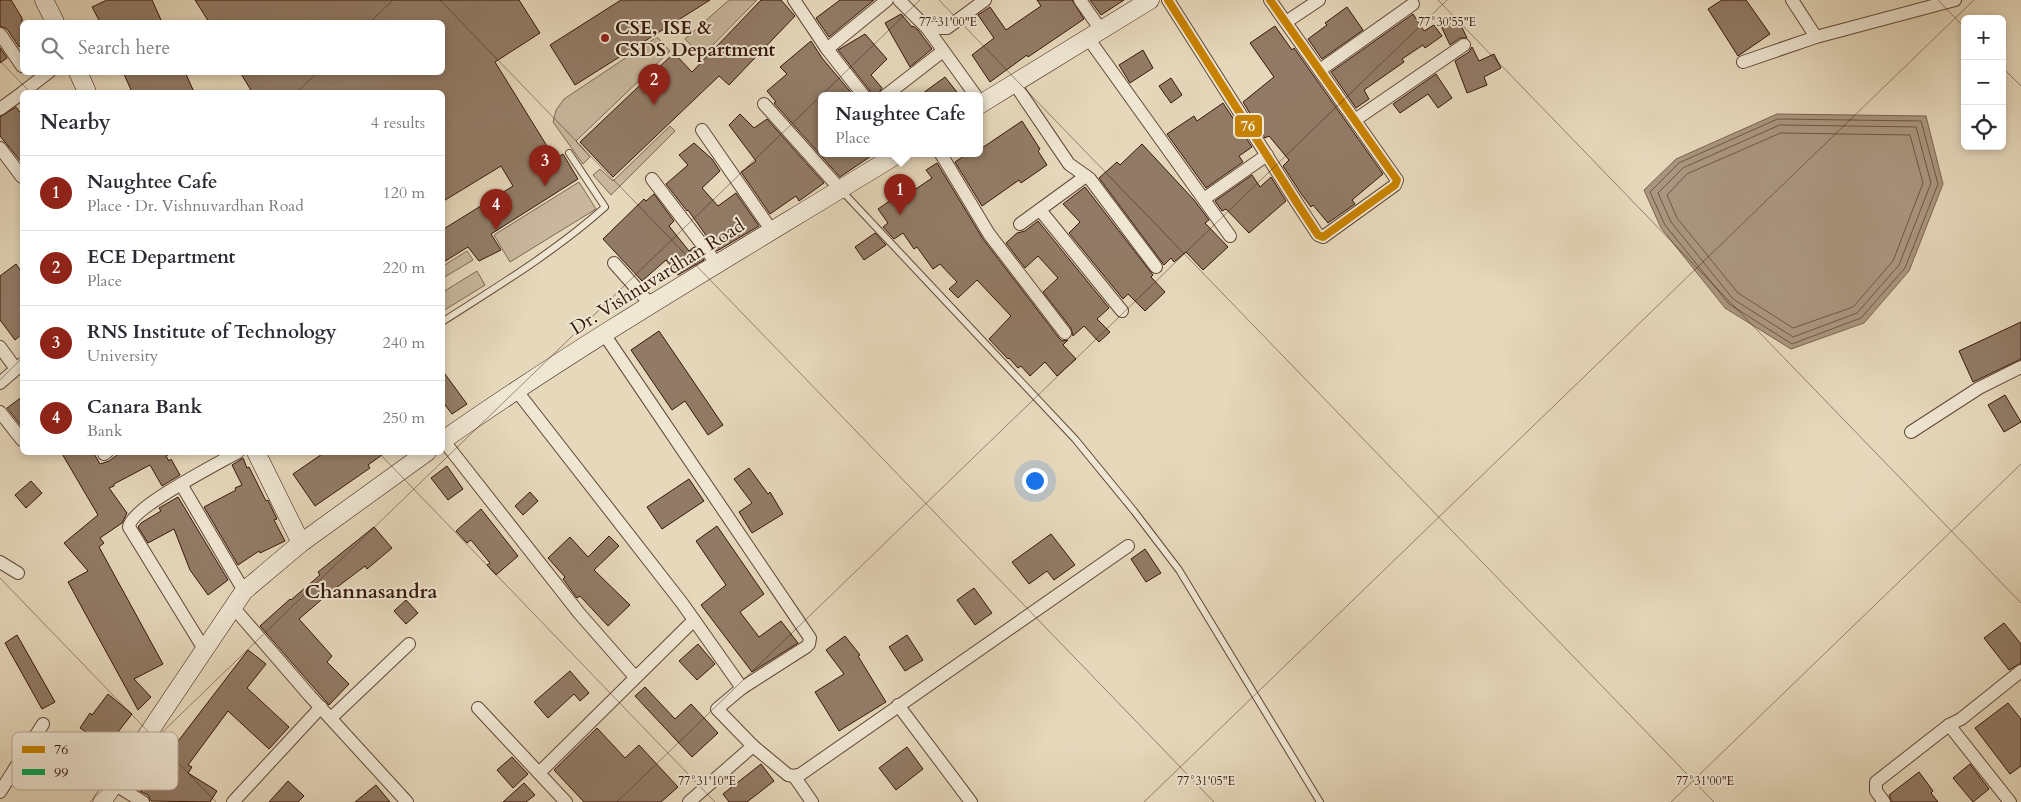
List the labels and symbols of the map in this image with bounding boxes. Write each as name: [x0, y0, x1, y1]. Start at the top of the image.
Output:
text: 77°31'00"E: [919, 14, 977, 30]
text: 77°30'55"E: [1418, 14, 1476, 30]
place label: CSE, ISE & CSDS Department: [615, 15, 776, 63]
marker: CSE, ISE & CSDS Department: [599, 32, 611, 44]
pin: 2: [638, 64, 670, 105]
line badge: 76: [1234, 114, 1263, 138]
text: 76: [1241, 117, 1255, 136]
pin: 3: [529, 145, 561, 186]
pin: 1: [884, 174, 916, 215]
pin: 4: [480, 189, 512, 230]
street label: Dr. Vishnuvardhan Road: [566, 213, 750, 341]
your location: [1022, 468, 1048, 494]
district label: Channasandra: [304, 578, 438, 605]
legend: [12, 732, 178, 790]
text: 76: [54, 740, 68, 759]
text: 99: [54, 763, 68, 782]
text: 77°31'10"E: [678, 773, 736, 789]
text: 77°31'05"E: [1177, 773, 1235, 789]
text: 77°31'00"E: [1676, 773, 1734, 789]

